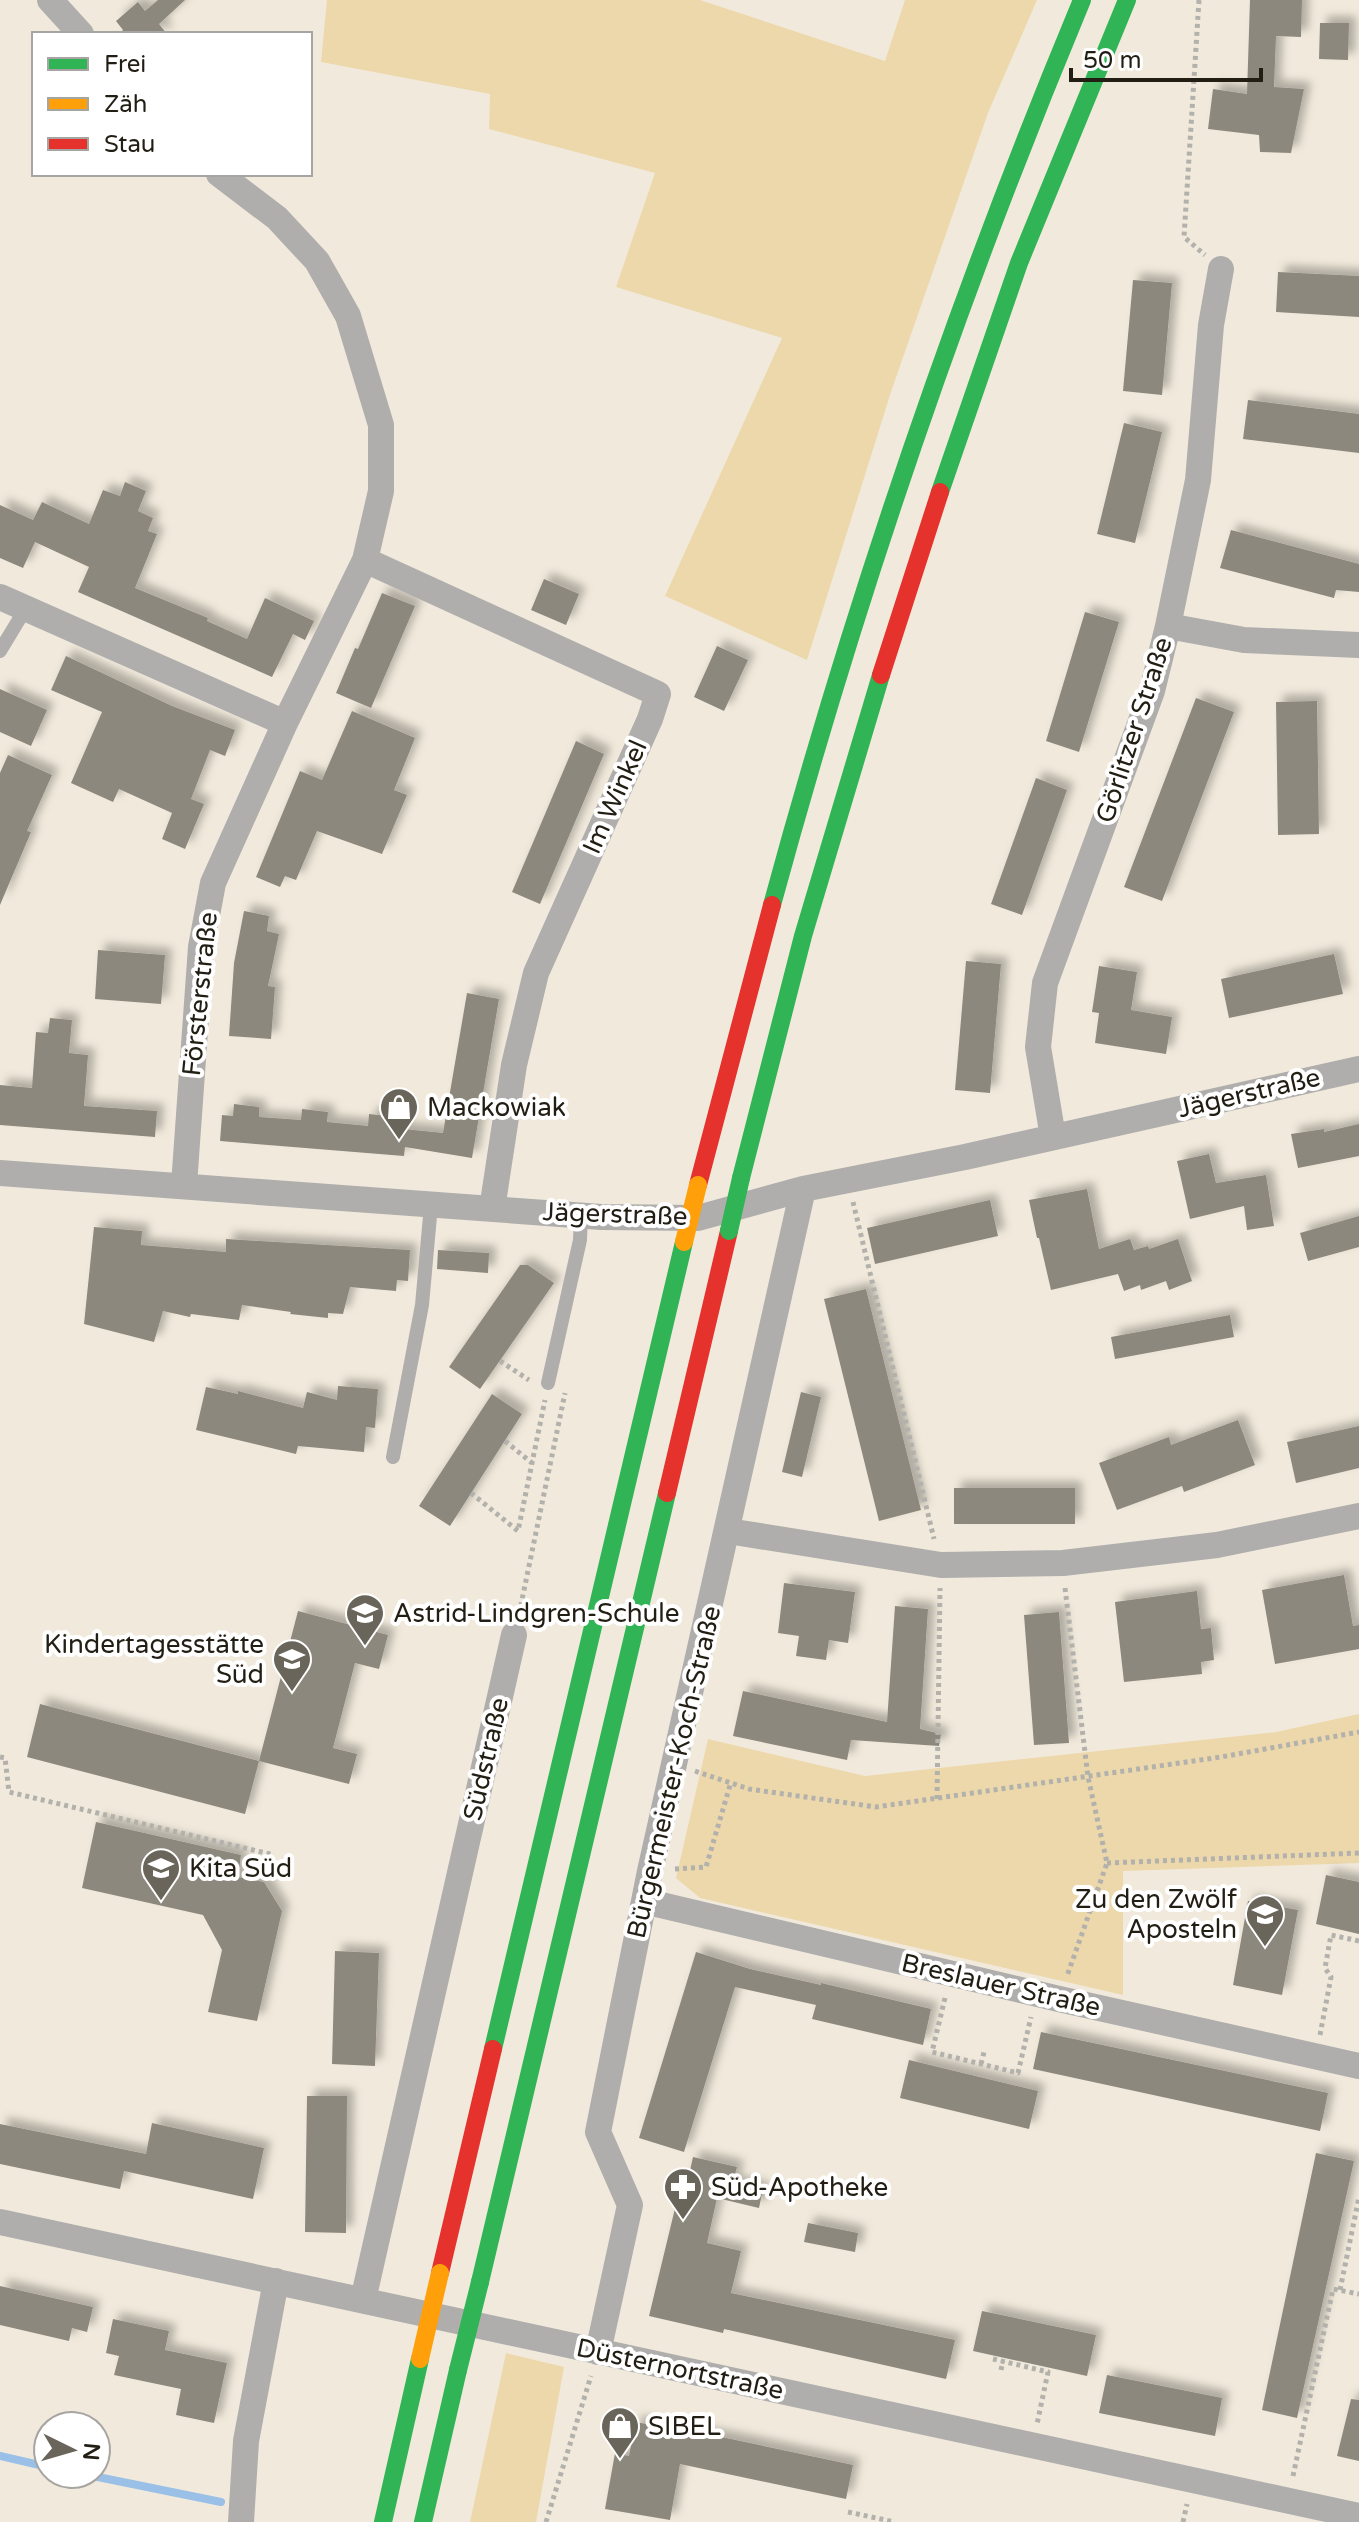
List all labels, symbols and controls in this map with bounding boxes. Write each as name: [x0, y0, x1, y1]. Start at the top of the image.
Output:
legend: [32, 32, 312, 176]
scale bar: [1071, 32, 1261, 82]
text: 50 m: [1083, 46, 1141, 75]
text: Frei: [104, 50, 146, 79]
text: Zäh: [104, 90, 147, 119]
text: Stau: [104, 130, 155, 159]
street label: Görlitzer Straße: [1089, 633, 1179, 827]
street label: Im Winkel: [576, 735, 654, 859]
street label: Försterstraße: [176, 910, 224, 1078]
street label: Jägerstraße: [1175, 1062, 1323, 1124]
shop icon: Mackowiak: [378, 1086, 420, 1141]
place label: Mackowiak: [427, 1092, 566, 1123]
street label: Jägerstraße: [542, 1196, 688, 1232]
school or university icon: Astrid-Lindgren-Schule: [344, 1592, 386, 1647]
place label: Astrid-Lindgren-Schule: [393, 1598, 680, 1629]
street label: Bürgermeister-Koch-Straße: [621, 1603, 727, 1941]
place label: Kindertagesstätte Süd: [44, 1629, 264, 1690]
school or university icon: Kindertagesstätte Süd: [271, 1638, 313, 1693]
street label: Südstraße: [457, 1694, 515, 1824]
school or university icon: Kita Süd: [140, 1847, 182, 1902]
place label: Kita Süd: [189, 1853, 292, 1884]
place label: Zu den Zwölf Aposteln: [1075, 1884, 1237, 1945]
school or university icon: Zu den Zwölf Aposteln: [1244, 1893, 1286, 1948]
street label: Breslauer Straße: [898, 1947, 1104, 2023]
pharmacy icon: Süd-Apotheke: [662, 2166, 704, 2221]
place label: Süd-Apotheke: [711, 2172, 888, 2203]
street label: Düsternortstraße: [574, 2332, 786, 2406]
shop icon: SIBEL: [599, 2405, 641, 2460]
north arrow: [32, 2410, 112, 2490]
place label: SIBEL: [648, 2411, 721, 2442]
text: N: [77, 2442, 105, 2462]

